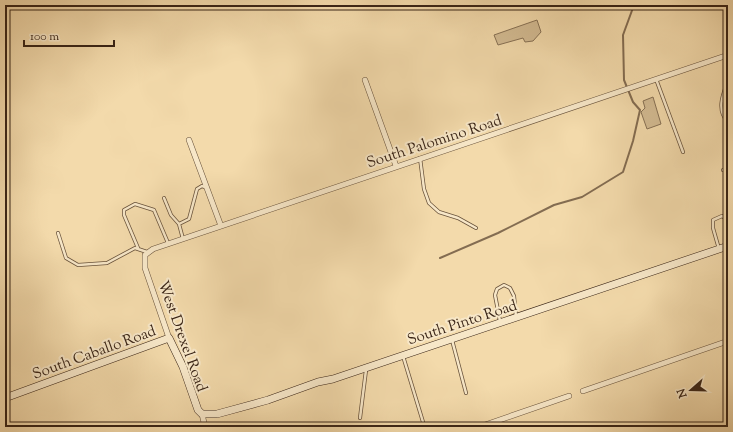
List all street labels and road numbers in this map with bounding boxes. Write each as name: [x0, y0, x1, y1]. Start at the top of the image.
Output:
street label: South Palomino Road: [364, 111, 505, 174]
street label: West Drexel Road: [152, 278, 212, 395]
street label: South Pinto Road: [405, 296, 521, 351]
street label: South Caballo Road: [30, 321, 160, 386]

